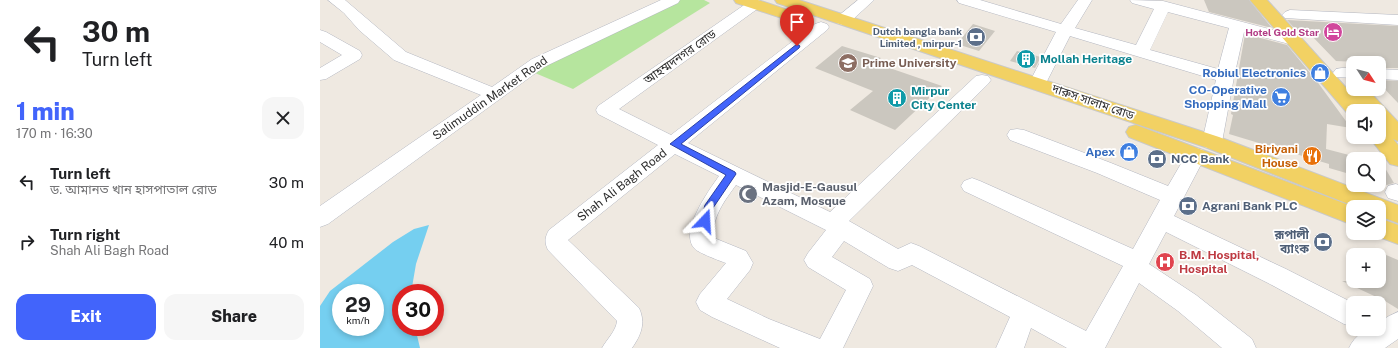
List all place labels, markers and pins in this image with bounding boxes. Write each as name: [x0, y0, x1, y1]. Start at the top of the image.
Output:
pin: [780, 5, 814, 46]
hotel icon: Hotel Gold Star: [1322, 21, 1344, 43]
place label: Dutch bangla bank Limited , mirpur-1: [873, 25, 962, 49]
bank icon: Dutch bangla bank Limited , mirpur-1: [965, 26, 987, 48]
place label: Hotel Gold Star: [1245, 26, 1319, 38]
building icon: Mollah Heritage: [1015, 48, 1037, 70]
school or university icon: Prime University: [837, 52, 859, 74]
place label: Mollah Heritage: [1040, 52, 1132, 66]
place label: Prime University: [862, 56, 957, 70]
shop icon: Robiul Electronics: [1309, 62, 1331, 84]
place label: Robiul Electronics: [1202, 66, 1306, 80]
place label: CO-Operative Shopping Mall: [1184, 83, 1267, 111]
place label: Mirpur City Center: [911, 84, 976, 112]
supermarket icon: CO-Operative Shopping Mall: [1270, 86, 1292, 108]
building icon: Mirpur City Center: [886, 87, 908, 109]
shop icon: Apex: [1118, 141, 1140, 163]
place label: Biriyani House: [1255, 142, 1298, 170]
place label: Apex: [1086, 145, 1115, 159]
restaurant icon: Biriyani House: [1301, 145, 1323, 167]
bank icon: NCC Bank: [1146, 148, 1168, 170]
place label: NCC Bank: [1171, 152, 1229, 166]
place label: Masjid-E-Gausul Azam, Mosque: [762, 180, 857, 208]
mosque icon: Masjid-E-Gausul Azam, Mosque: [737, 183, 759, 205]
bank icon: Agrani Bank PLC: [1177, 195, 1199, 217]
place label: Agrani Bank PLC: [1202, 199, 1298, 213]
place label: রূপালী ব্যাংক: [1274, 227, 1310, 256]
bank icon: রূপালী ব্যাংক: [1312, 231, 1334, 253]
place label: B.M. Hospital, Hospital: [1179, 248, 1259, 276]
hospital icon: B.M. Hospital, Hospital: [1154, 251, 1176, 273]

